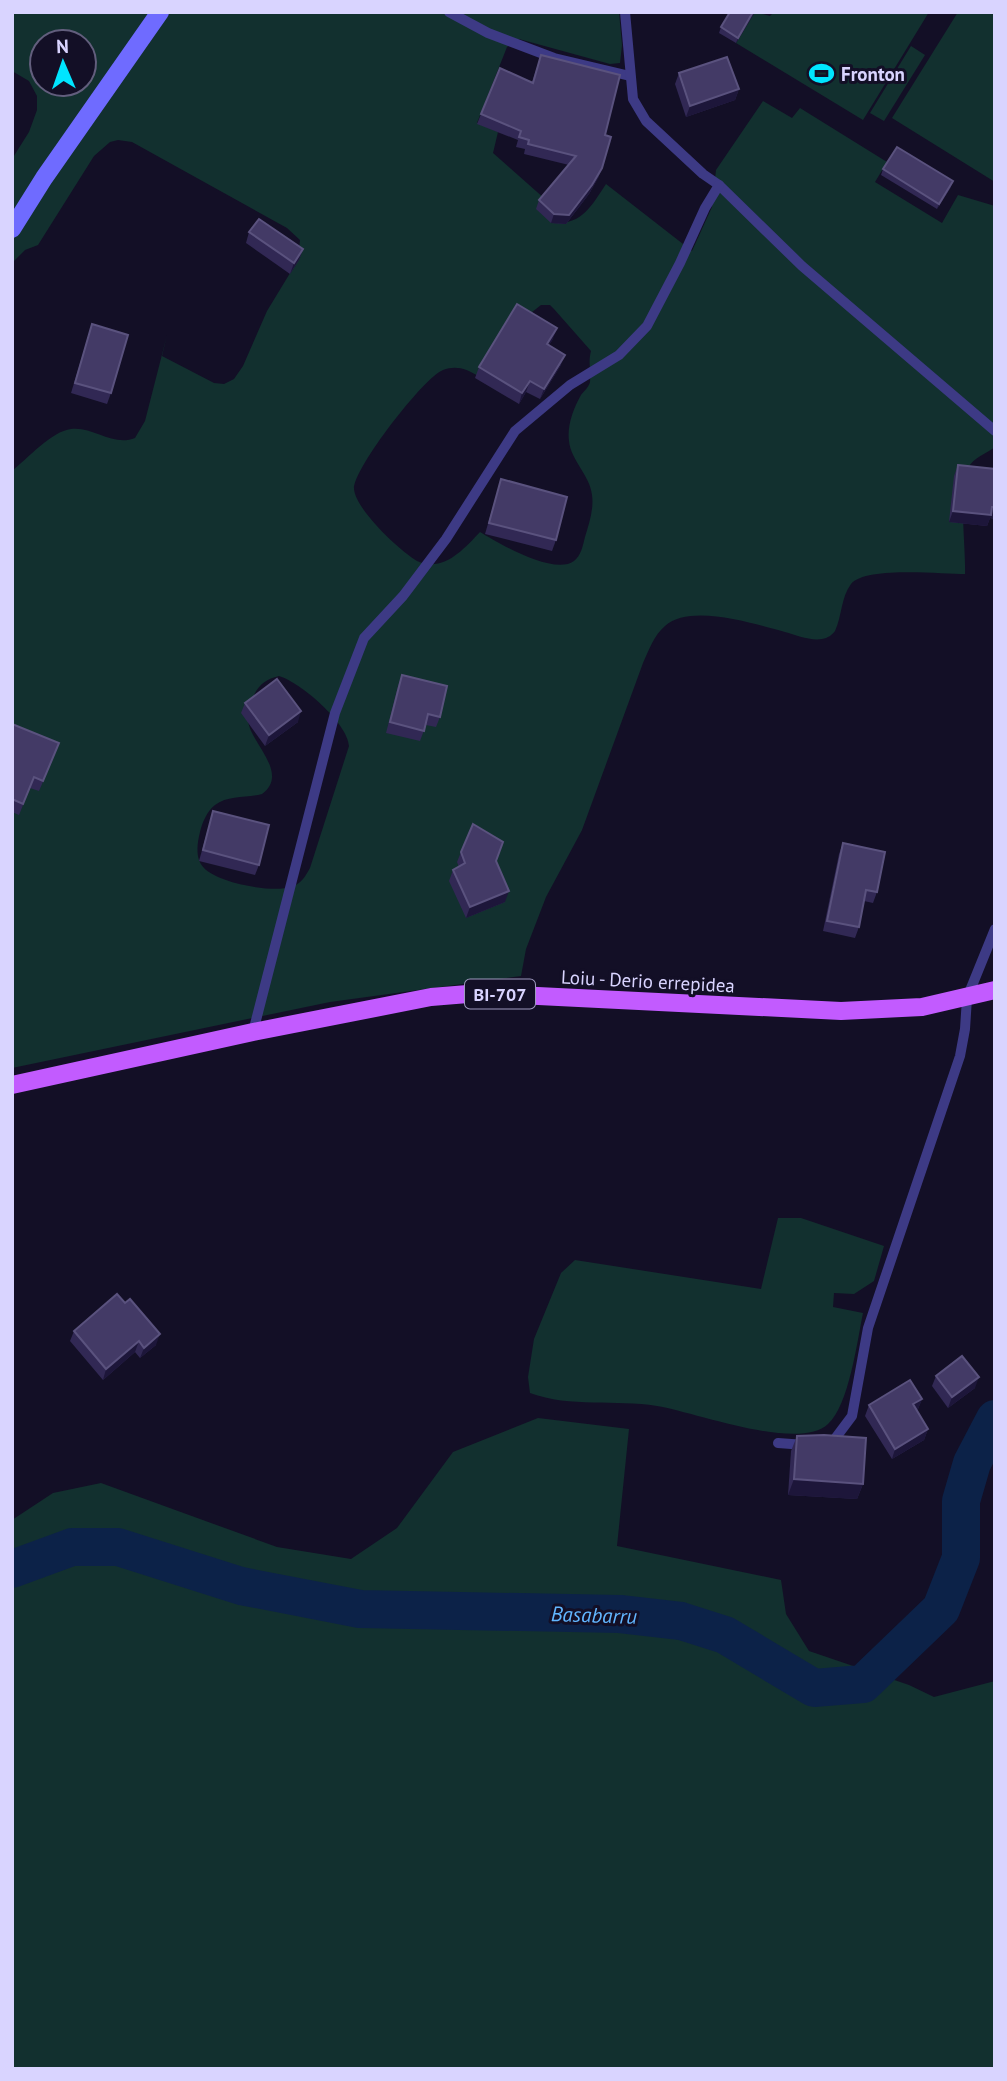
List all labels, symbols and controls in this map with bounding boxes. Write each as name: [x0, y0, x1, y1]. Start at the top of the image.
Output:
north arrow: [28, 28, 98, 98]
text: N: [56, 34, 69, 58]
sports icon: Fronton: [807, 60, 835, 88]
place label: Fronton: [841, 62, 905, 86]
street label: Loiu - Derio errepidea: [561, 964, 735, 998]
road number: BI-707: [465, 979, 535, 1009]
water label: Basabarru: [550, 1600, 638, 1630]

